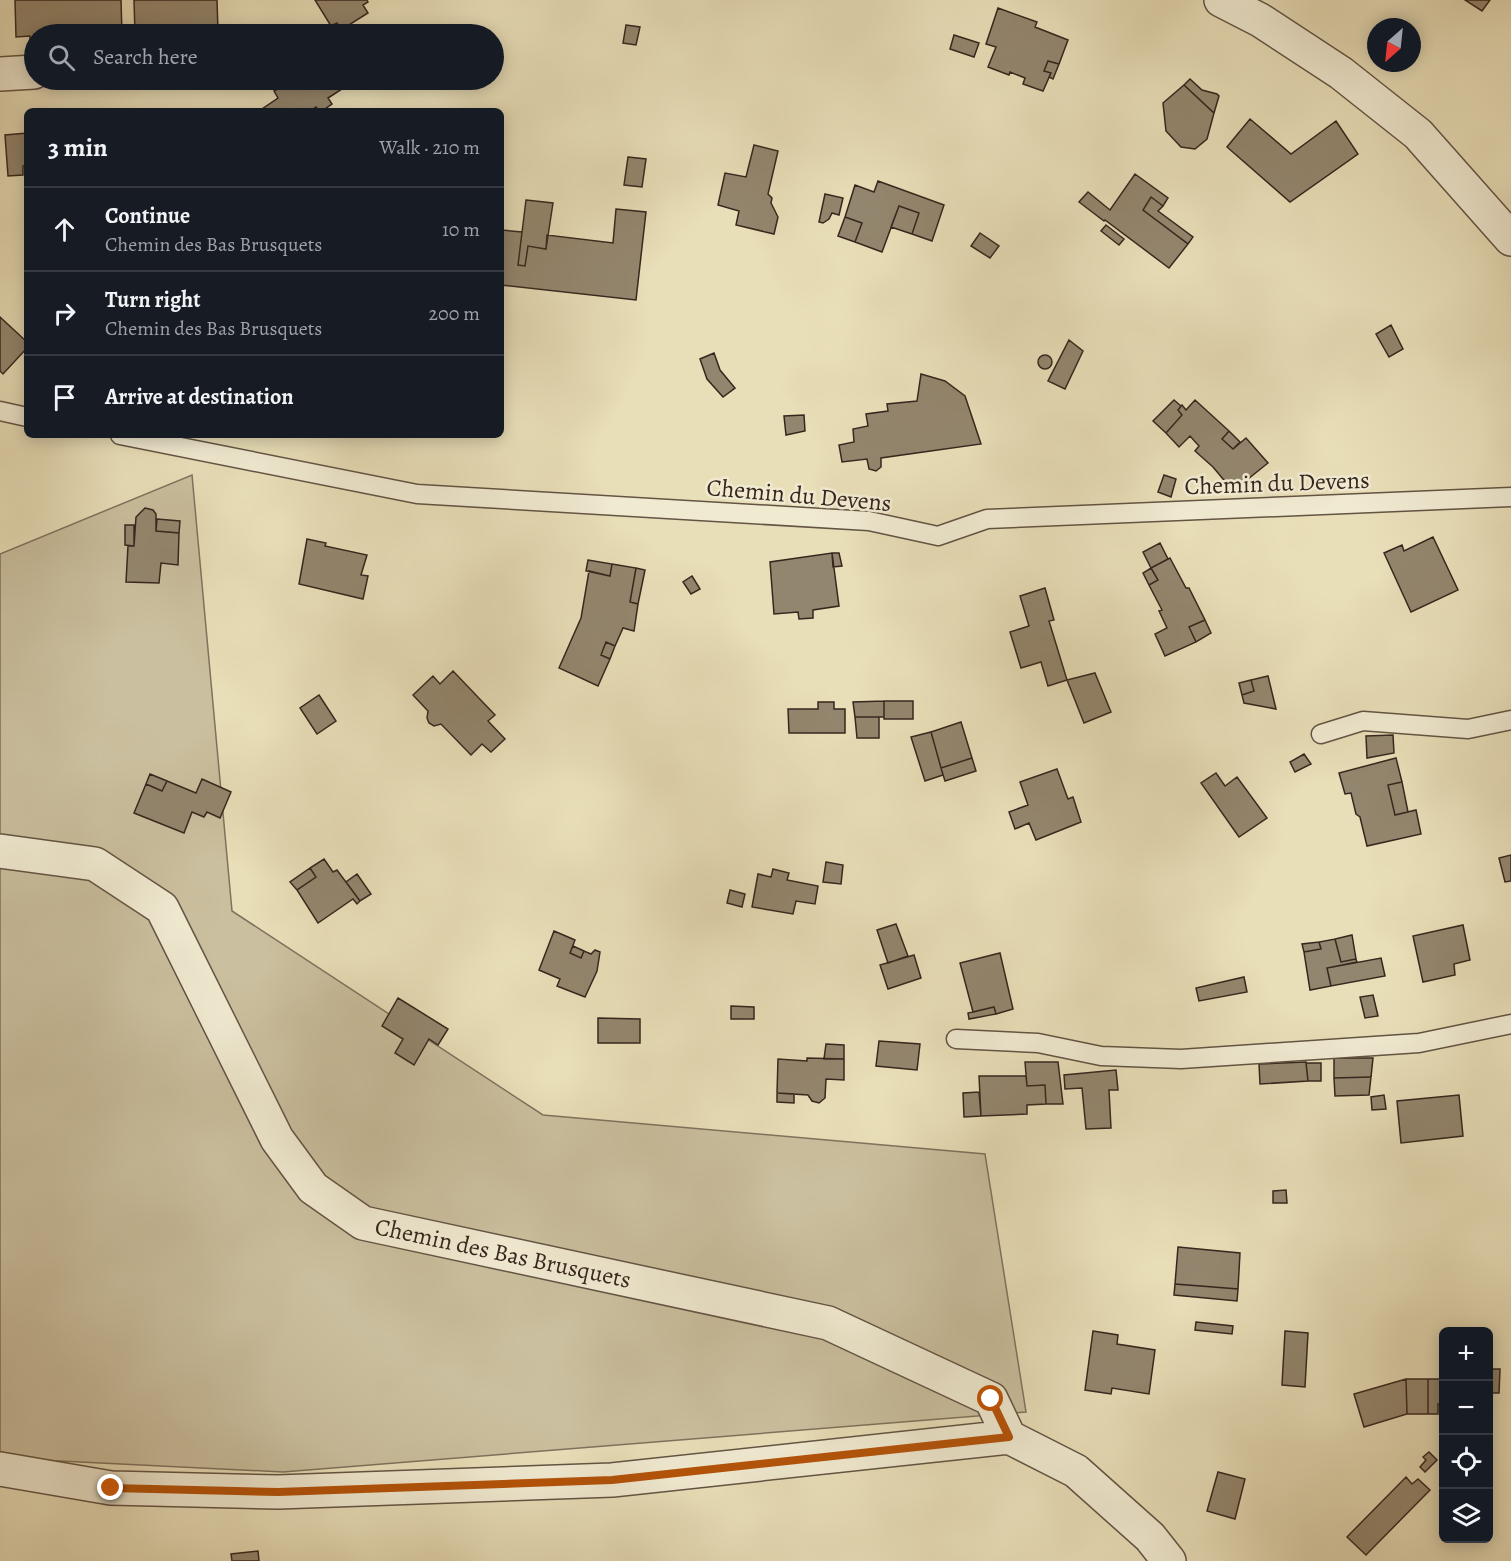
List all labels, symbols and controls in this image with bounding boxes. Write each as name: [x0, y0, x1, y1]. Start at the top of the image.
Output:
north arrow: [1367, 18, 1421, 72]
search box: [24, 24, 504, 90]
icon: search: [45, 41, 78, 74]
text: Search here: [93, 42, 198, 72]
text: 3 min: [48, 130, 108, 165]
text: Walk · 210 m: [379, 134, 480, 161]
text: Continue: [105, 201, 190, 231]
icon: ahead: [48, 213, 81, 246]
text: 10 m: [442, 216, 480, 243]
text: Chemin des Bas Brusquets: [105, 231, 322, 258]
text: Turn right: [105, 285, 201, 315]
icon: right: [48, 297, 81, 330]
text: 200 m: [429, 300, 480, 327]
text: Chemin des Bas Brusquets: [105, 315, 322, 342]
icon: arrive: [48, 381, 81, 414]
text: Arrive at destination: [105, 382, 294, 412]
street label: Chemin du Devens: [1184, 464, 1370, 502]
street label: Chemin du Devens: [705, 471, 893, 519]
street label: Chemin des Bas Brusquets: [372, 1210, 634, 1296]
map controls: [1439, 1327, 1493, 1543]
button: +: [1439, 1327, 1493, 1381]
button: −: [1439, 1381, 1493, 1435]
route start: [977, 1385, 1003, 1411]
button: locate: [1439, 1435, 1493, 1489]
route end: [97, 1474, 123, 1500]
button: layers: [1439, 1489, 1493, 1543]

